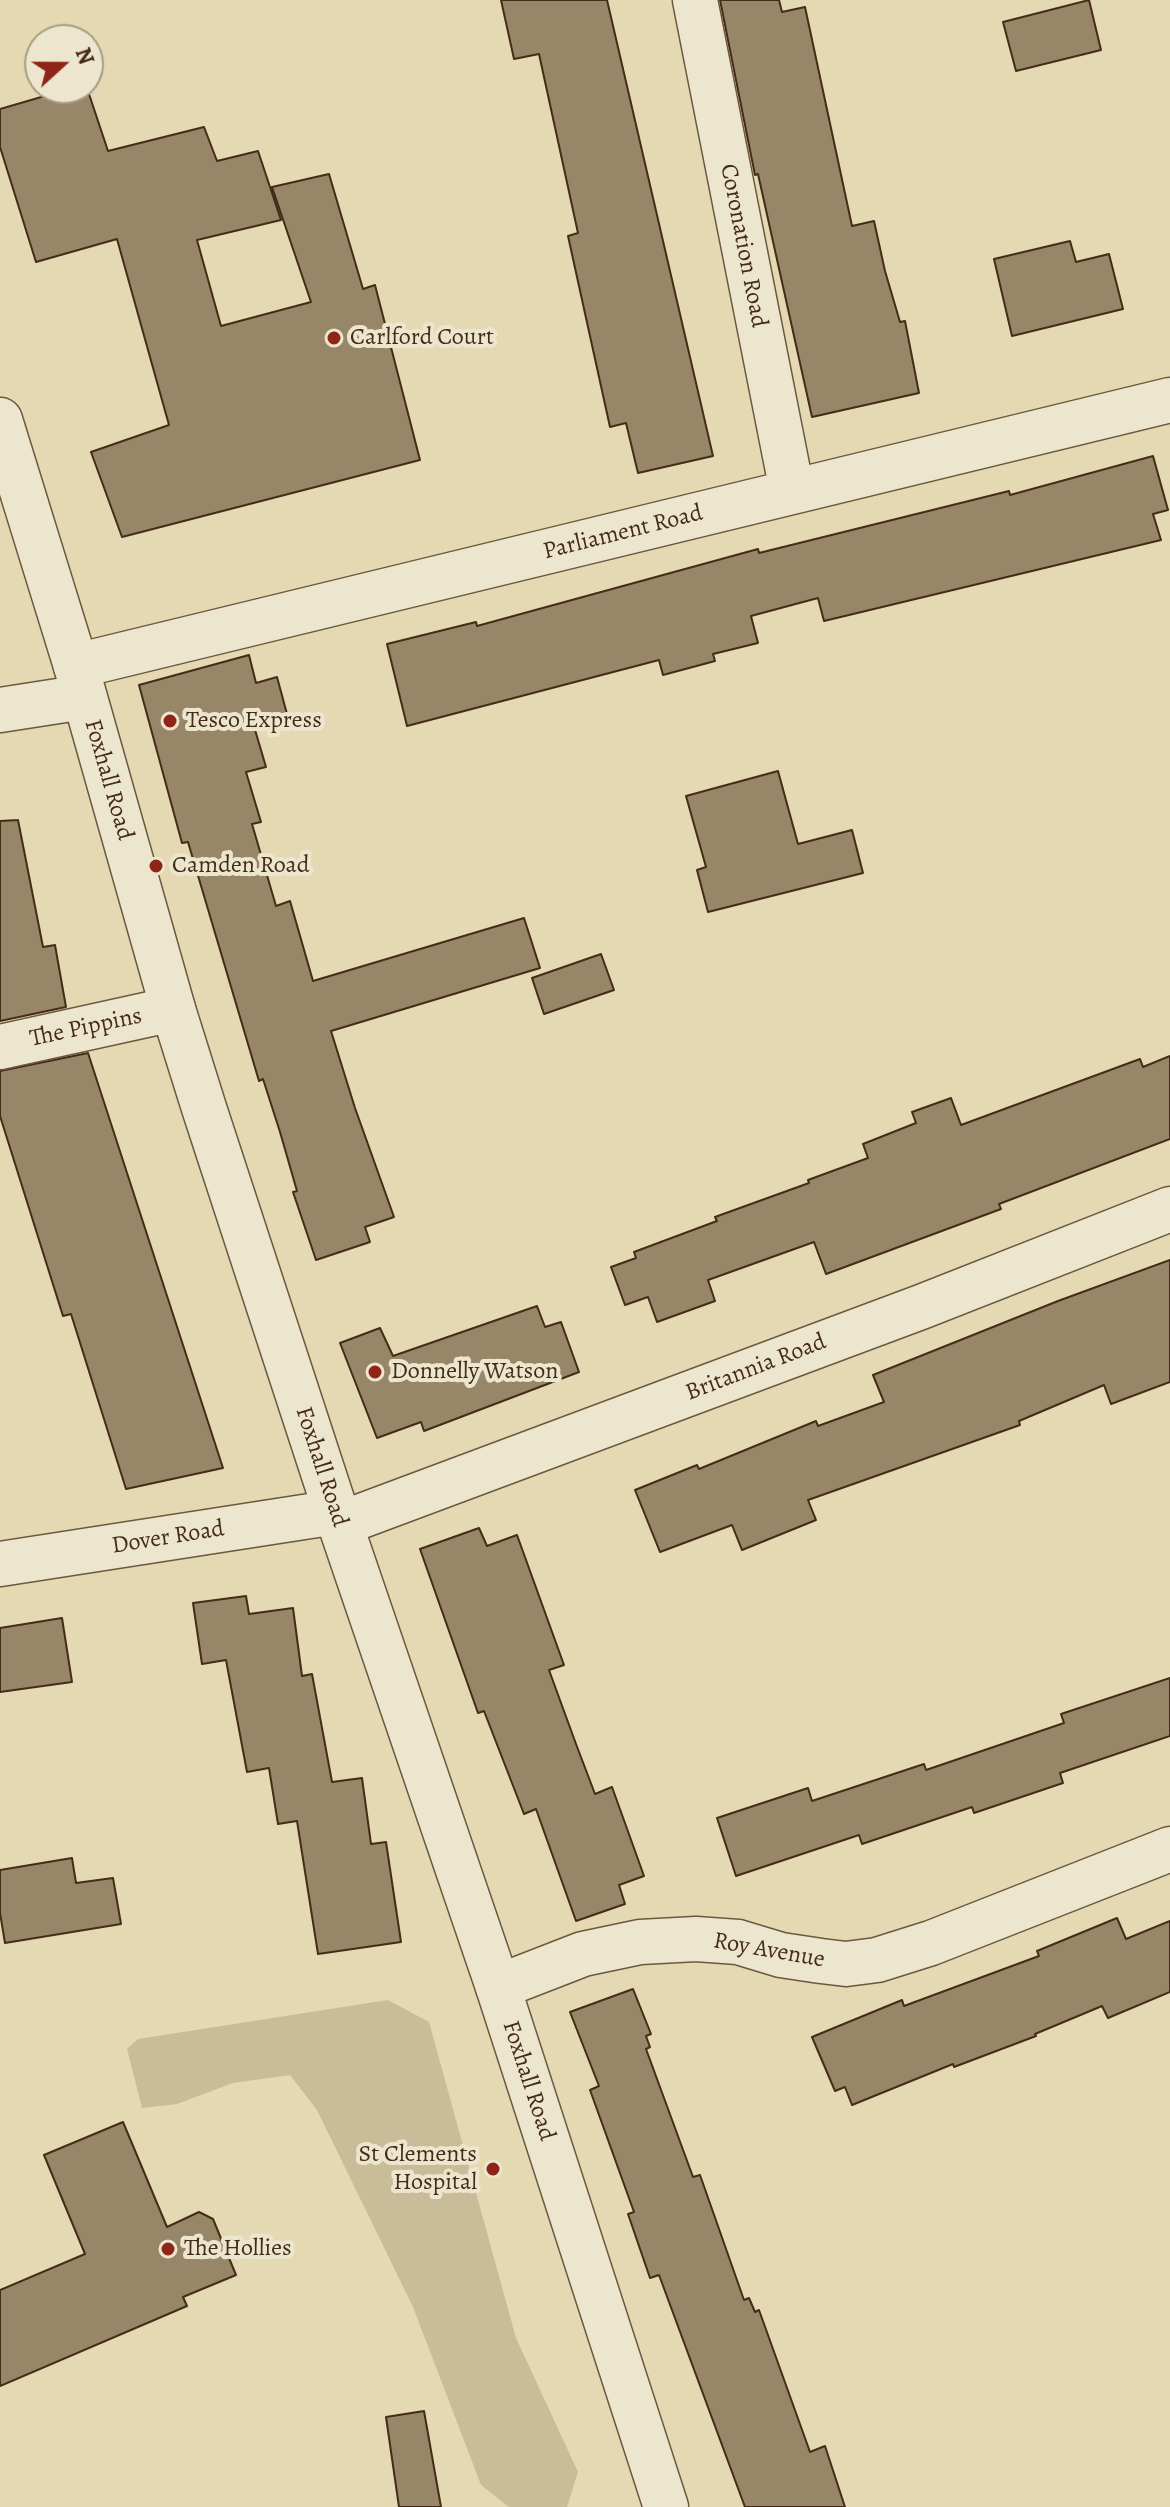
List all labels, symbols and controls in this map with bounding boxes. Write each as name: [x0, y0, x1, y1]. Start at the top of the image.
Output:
north arrow: [24, 24, 104, 104]
text: N: [68, 43, 101, 69]
street label: Coronation Road: [713, 162, 773, 330]
place label: Carlford Court: [350, 324, 494, 352]
marker: Carlford Court: [325, 329, 343, 347]
street label: Parliament Road: [540, 499, 706, 567]
place label: Tesco Express: [186, 707, 322, 735]
marker: Tesco Express: [161, 712, 179, 730]
street label: Foxhall Road: [77, 716, 139, 844]
place label: Camden Road: [172, 852, 310, 880]
marker: Camden Road: [147, 857, 165, 875]
street label: The Pippins: [27, 1002, 145, 1054]
street label: Britannia Road: [682, 1328, 830, 1408]
place label: Donnelly Watson: [391, 1358, 558, 1386]
marker: Donnelly Watson: [366, 1363, 384, 1381]
street label: Foxhall Road: [288, 1403, 354, 1531]
street label: Dover Road: [110, 1515, 226, 1561]
street label: Roy Avenue: [711, 1927, 827, 1975]
street label: Foxhall Road: [495, 2017, 561, 2145]
place label: St Clements Hospital: [359, 2141, 477, 2197]
marker: St Clements Hospital: [484, 2160, 502, 2178]
place label: The Hollies: [184, 2235, 292, 2263]
marker: The Hollies: [159, 2240, 177, 2258]

